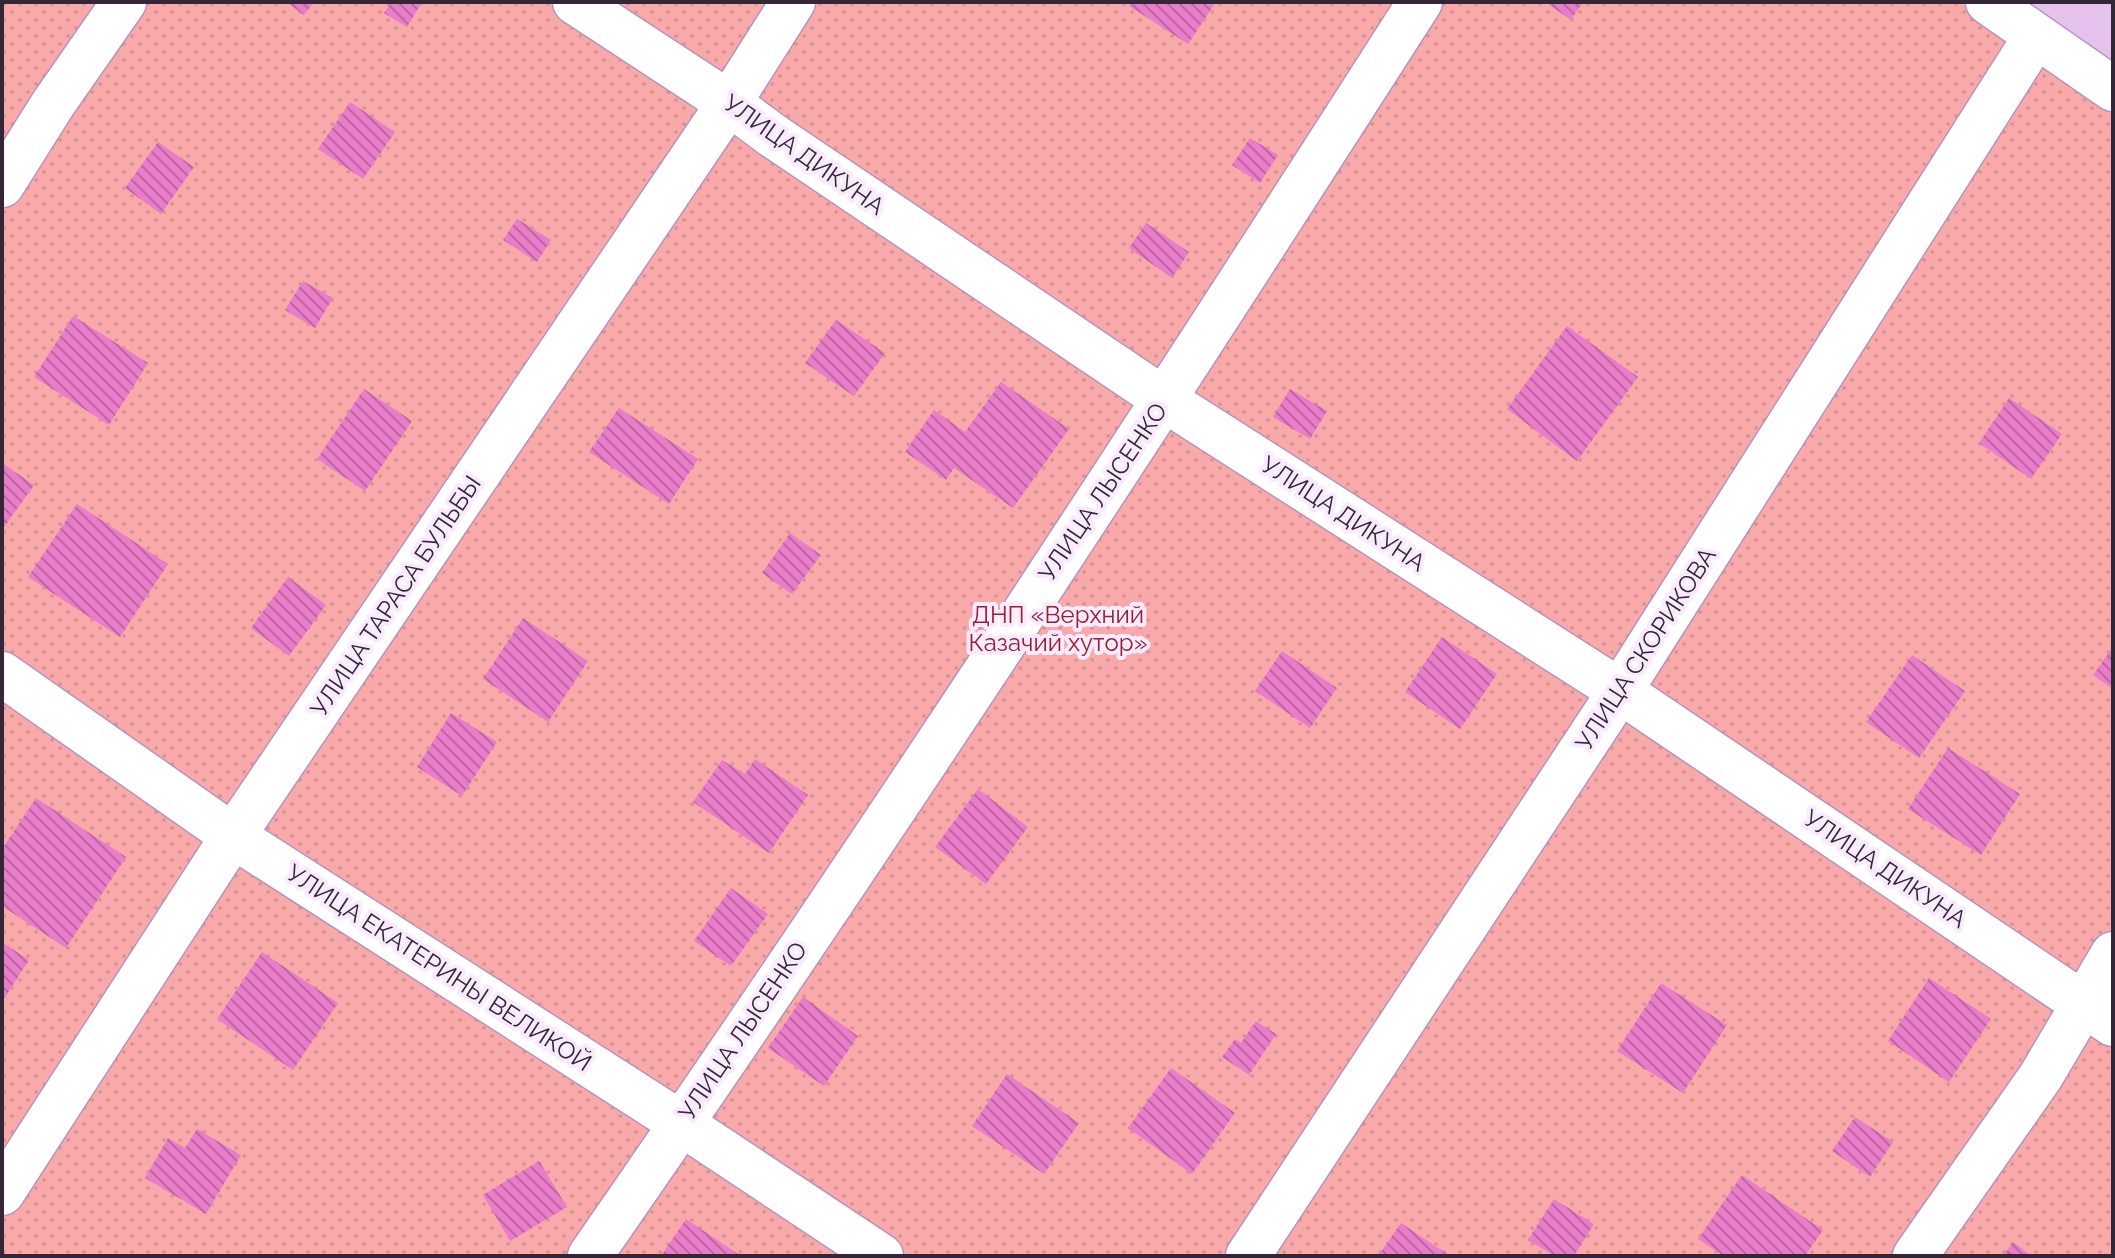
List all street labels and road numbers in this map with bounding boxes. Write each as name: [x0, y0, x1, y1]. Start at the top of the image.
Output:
street label: УЛИЦА ДИКУНА: [718, 88, 890, 221]
street label: УЛИЦА ЛЫСЕНКО: [1032, 397, 1173, 586]
street label: УЛИЦА ДИКУНА: [1256, 450, 1431, 577]
street label: УЛИЦА ТАРАСА БУЛЬБЫ: [304, 470, 487, 722]
street label: УЛИЦА СКОРИКОВА: [1569, 542, 1722, 755]
street label: УЛИЦА ДИКУНА: [1798, 803, 1972, 934]
street label: УЛИЦА ЕКАТЕРИНЫ ВЕЛИКОЙ: [281, 858, 597, 1077]
street label: УЛИЦА ЛЫСЕНКО: [672, 936, 813, 1125]

